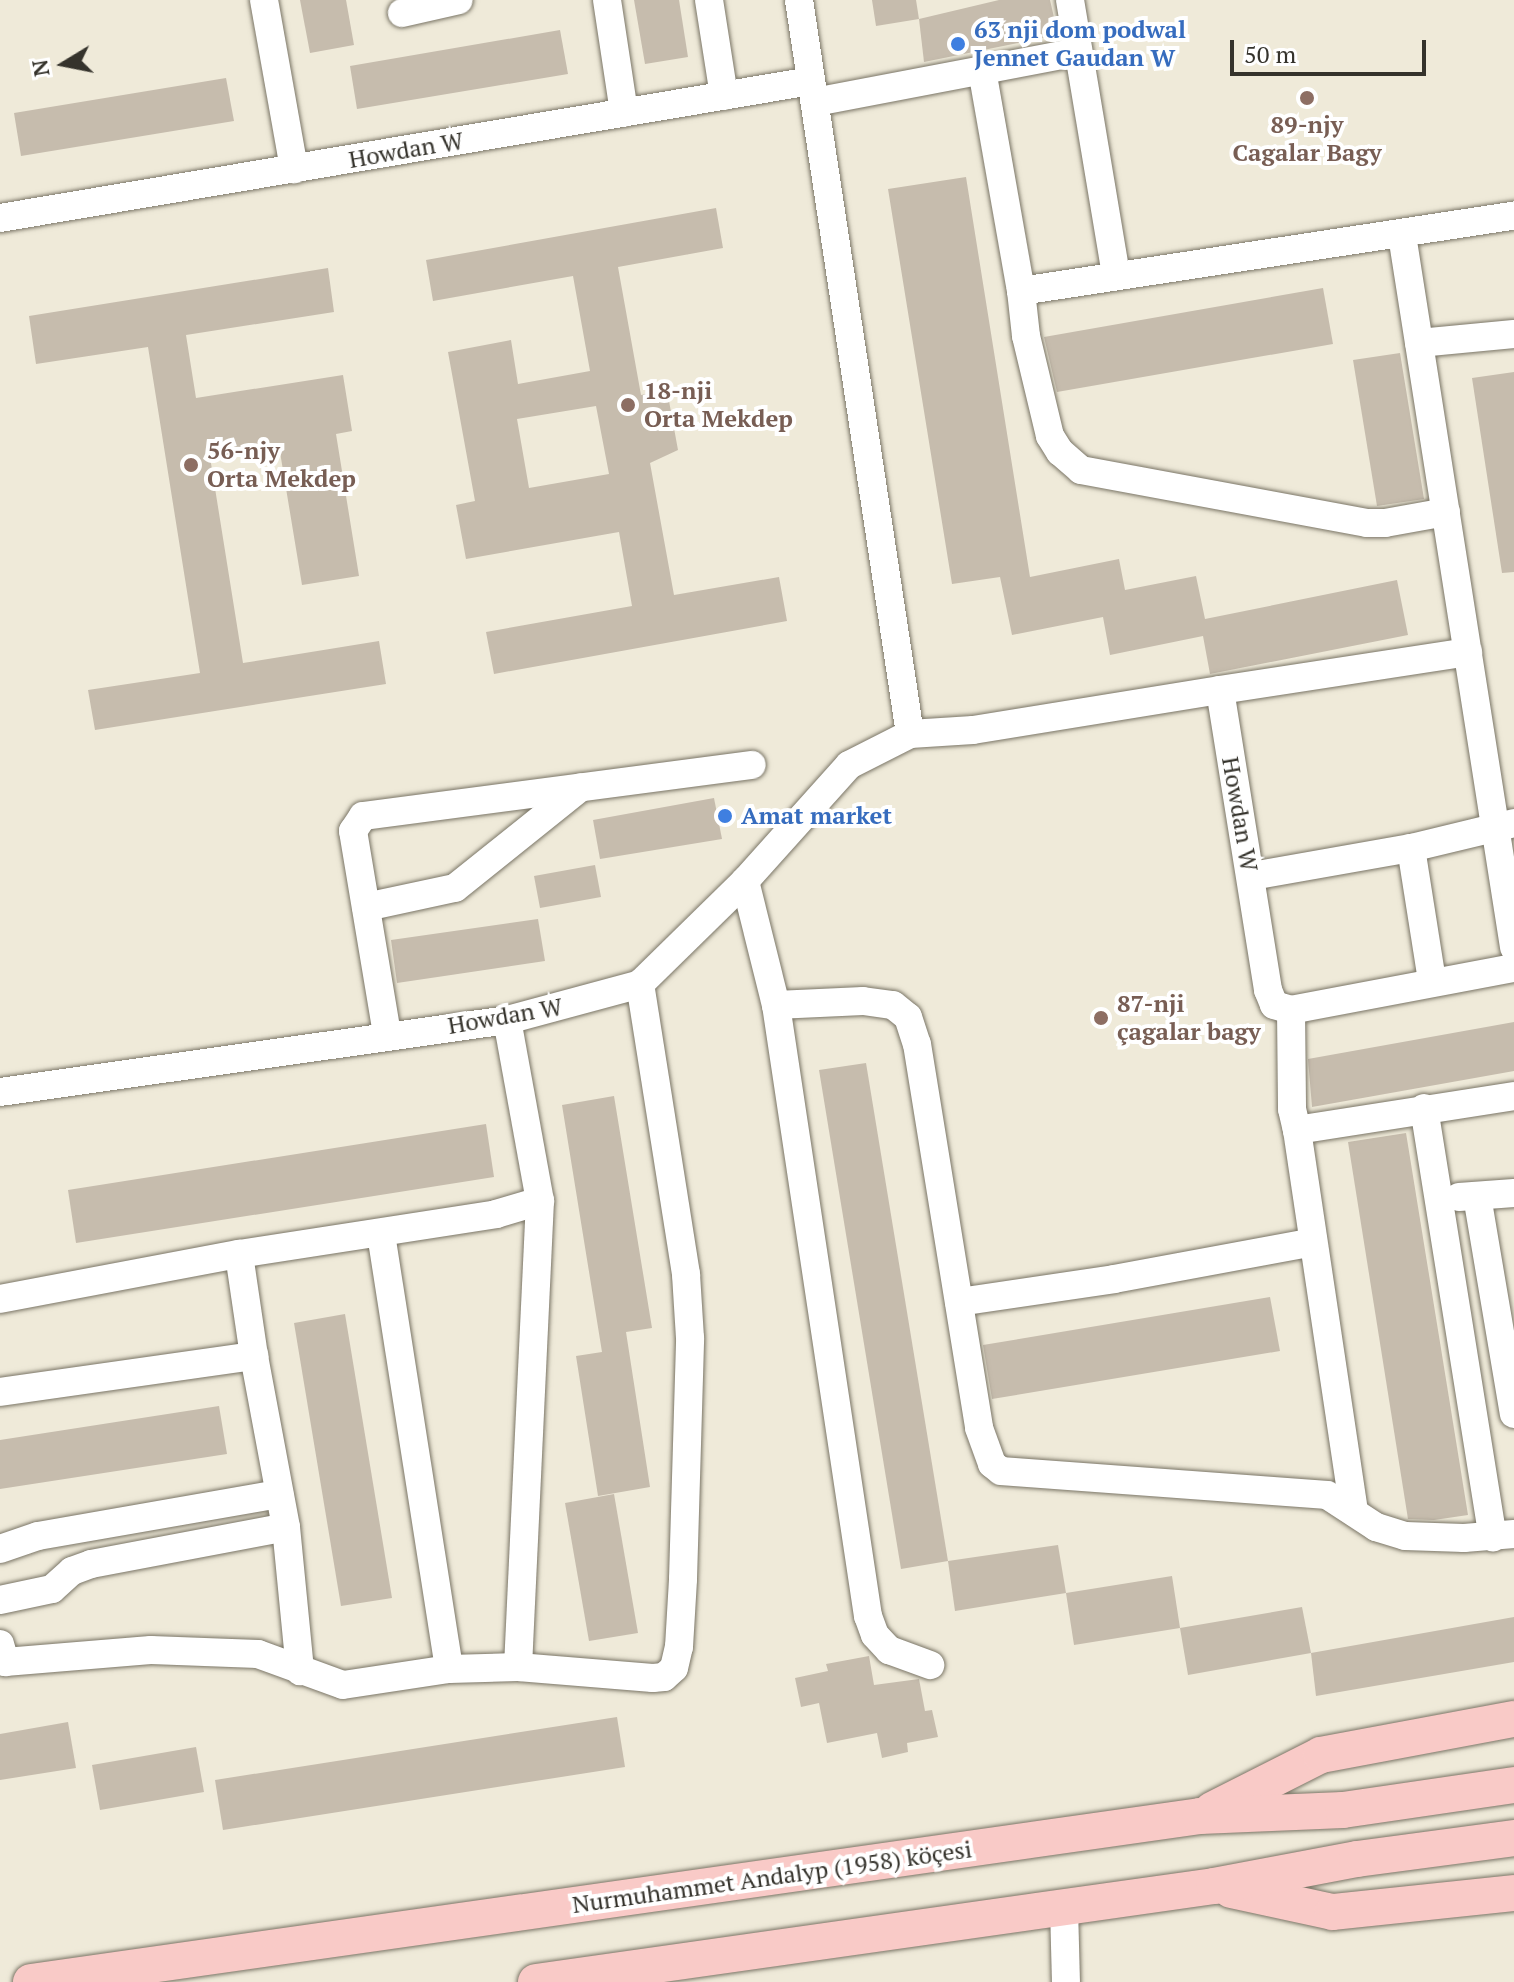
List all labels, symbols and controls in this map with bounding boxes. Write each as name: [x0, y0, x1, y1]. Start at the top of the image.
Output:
place label: 63 nji dom podwal Jennet Gaudan W: [974, 16, 1186, 72]
north arrow: [24, 24, 104, 104]
scale bar: [1234, 24, 1430, 74]
marker: 63 nji dom podwal Jennet Gaudan W: [949, 35, 967, 53]
text: 50 m: [1244, 38, 1296, 70]
text: N: [24, 58, 56, 79]
marker: 89-njy Cagalar Bagy: [1298, 89, 1316, 107]
place label: 89-njy Cagalar Bagy: [1232, 111, 1382, 167]
street label: Howdan W: [346, 126, 466, 174]
place label: 18-nji Orta Mekdep: [644, 377, 793, 433]
marker: 18-nji Orta Mekdep: [619, 396, 637, 414]
place label: 56-njy Orta Mekdep: [207, 437, 356, 493]
marker: 56-njy Orta Mekdep: [182, 456, 200, 474]
street label: Howdan W: [1216, 754, 1264, 874]
place label: Amat market: [741, 802, 892, 830]
marker: Amat market: [716, 807, 734, 825]
place label: 87-nji çagalar bagy: [1117, 990, 1261, 1046]
street label: Howdan W: [445, 992, 565, 1040]
marker: 87-nji çagalar bagy: [1092, 1009, 1110, 1027]
street label: Nurmuhammet Andalyp (1958) köçesi: [570, 1835, 974, 1919]

